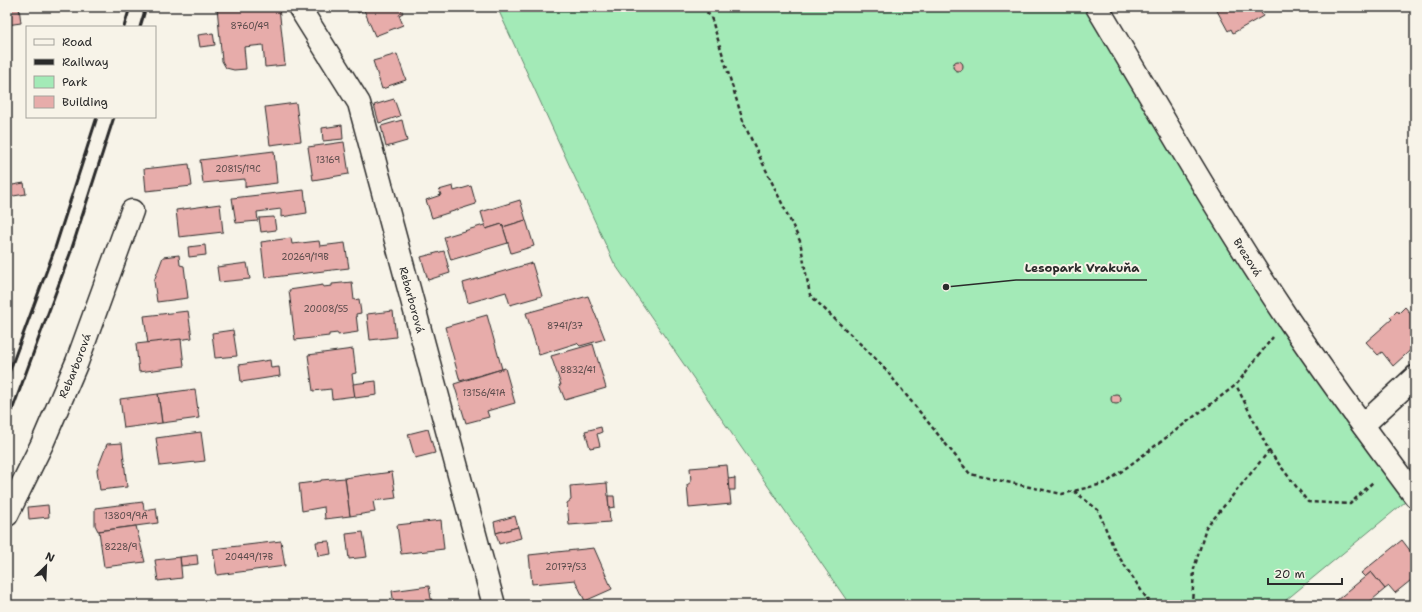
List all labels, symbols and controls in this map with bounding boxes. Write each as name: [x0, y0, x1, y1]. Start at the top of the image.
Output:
house number: 8760/49: [231, 20, 269, 32]
legend: [26, 26, 156, 118]
text: Road: [62, 34, 93, 50]
text: Railway: [62, 54, 109, 70]
text: Park: [62, 74, 88, 90]
text: Building: [62, 94, 108, 110]
house number: 13169: [316, 154, 340, 166]
house number: 20815/19C: [215, 163, 261, 175]
street label: Brezová: [1230, 235, 1266, 279]
house number: 20269/19B: [281, 251, 329, 263]
callout: Lesopark Vrakuňa: [1016, 256, 1147, 280]
text: Lesopark Vrakuňa: [1025, 260, 1140, 276]
street label: Rebarborová: [396, 265, 428, 335]
house number: 20008/55: [304, 303, 348, 315]
house number: 8741/37: [547, 320, 583, 332]
street label: Rebarborová: [55, 331, 94, 400]
house number: 8832/41: [560, 364, 596, 376]
house number: 13156/41A: [463, 387, 506, 399]
house number: 13809/9A: [104, 510, 148, 522]
house number: 8228/9: [104, 541, 138, 553]
north arrow: [26, 546, 66, 586]
text: N: [43, 549, 57, 566]
house number: 20449/17B: [225, 551, 273, 563]
scale bar: [1268, 560, 1342, 586]
house number: 20177/53: [545, 561, 587, 573]
text: 20 m: [1274, 566, 1305, 582]

